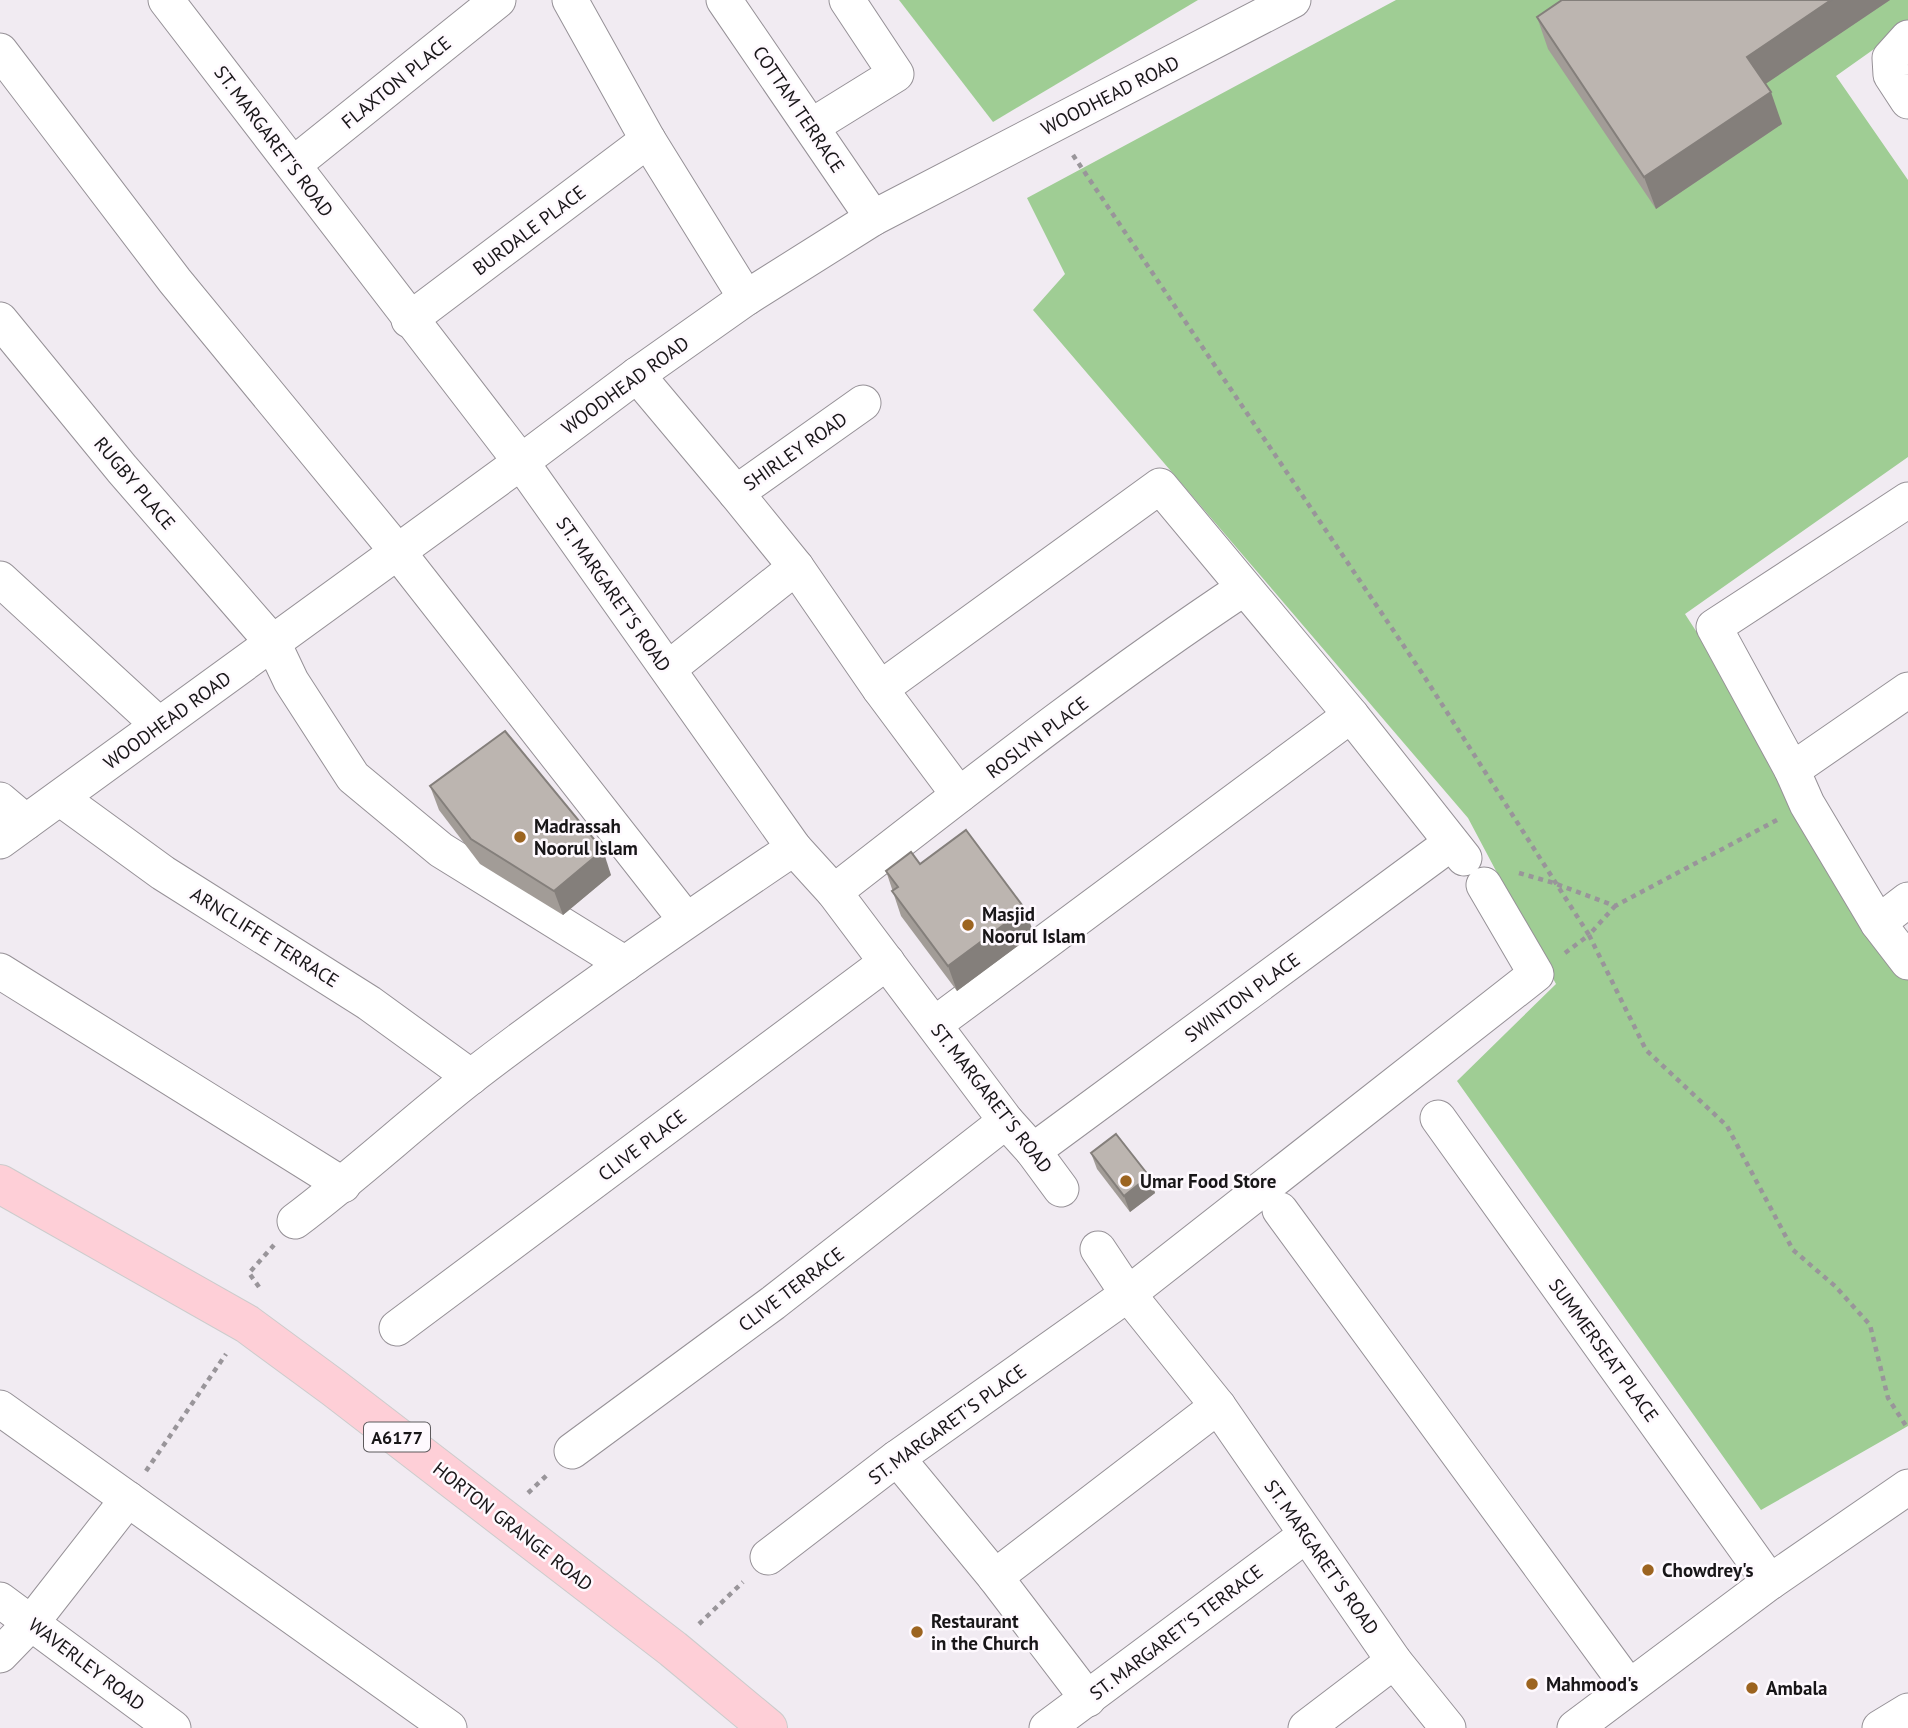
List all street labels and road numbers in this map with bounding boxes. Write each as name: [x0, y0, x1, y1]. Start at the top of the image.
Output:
street label: FLAXTON PLACE: [336, 30, 456, 134]
street label: COTTAM TERRACE: [748, 41, 850, 177]
street label: WOODHEAD ROAD: [1037, 50, 1183, 140]
street label: ST. MARGARET'S ROAD: [209, 60, 339, 222]
street label: BURDALE PLACE: [468, 180, 590, 280]
street label: WOODHEAD ROAD: [557, 331, 693, 439]
street label: SHIRLEY ROAD: [738, 406, 852, 496]
street label: RUGBY PLACE: [89, 432, 181, 534]
street label: ST. MARGARET'S ROAD: [552, 512, 676, 676]
street label: WOODHEAD ROAD: [99, 666, 235, 774]
street label: ROSLYN PLACE: [981, 691, 1093, 783]
street label: ARNCLIFFE TERRACE: [186, 882, 344, 992]
street label: SWINTON PLACE: [1180, 947, 1304, 1047]
street label: ST. MARGARET'S ROAD: [926, 1018, 1058, 1178]
street label: CLIVE PLACE: [593, 1104, 691, 1186]
street label: CLIVE TERRACE: [733, 1241, 849, 1337]
street label: SUMMERSEAT PLACE: [1544, 1274, 1664, 1426]
street label: ST. MARGARET'S PLACE: [863, 1359, 1031, 1489]
road number: A6177: [364, 1422, 430, 1452]
street label: HORTON GRANGE ROAD: [428, 1456, 598, 1596]
street label: ST. MARGARET'S ROAD: [1260, 1475, 1384, 1639]
street label: ST. MARGARET'S TERRACE: [1085, 1559, 1267, 1705]
street label: WAVERLEY ROAD: [24, 1612, 150, 1716]

